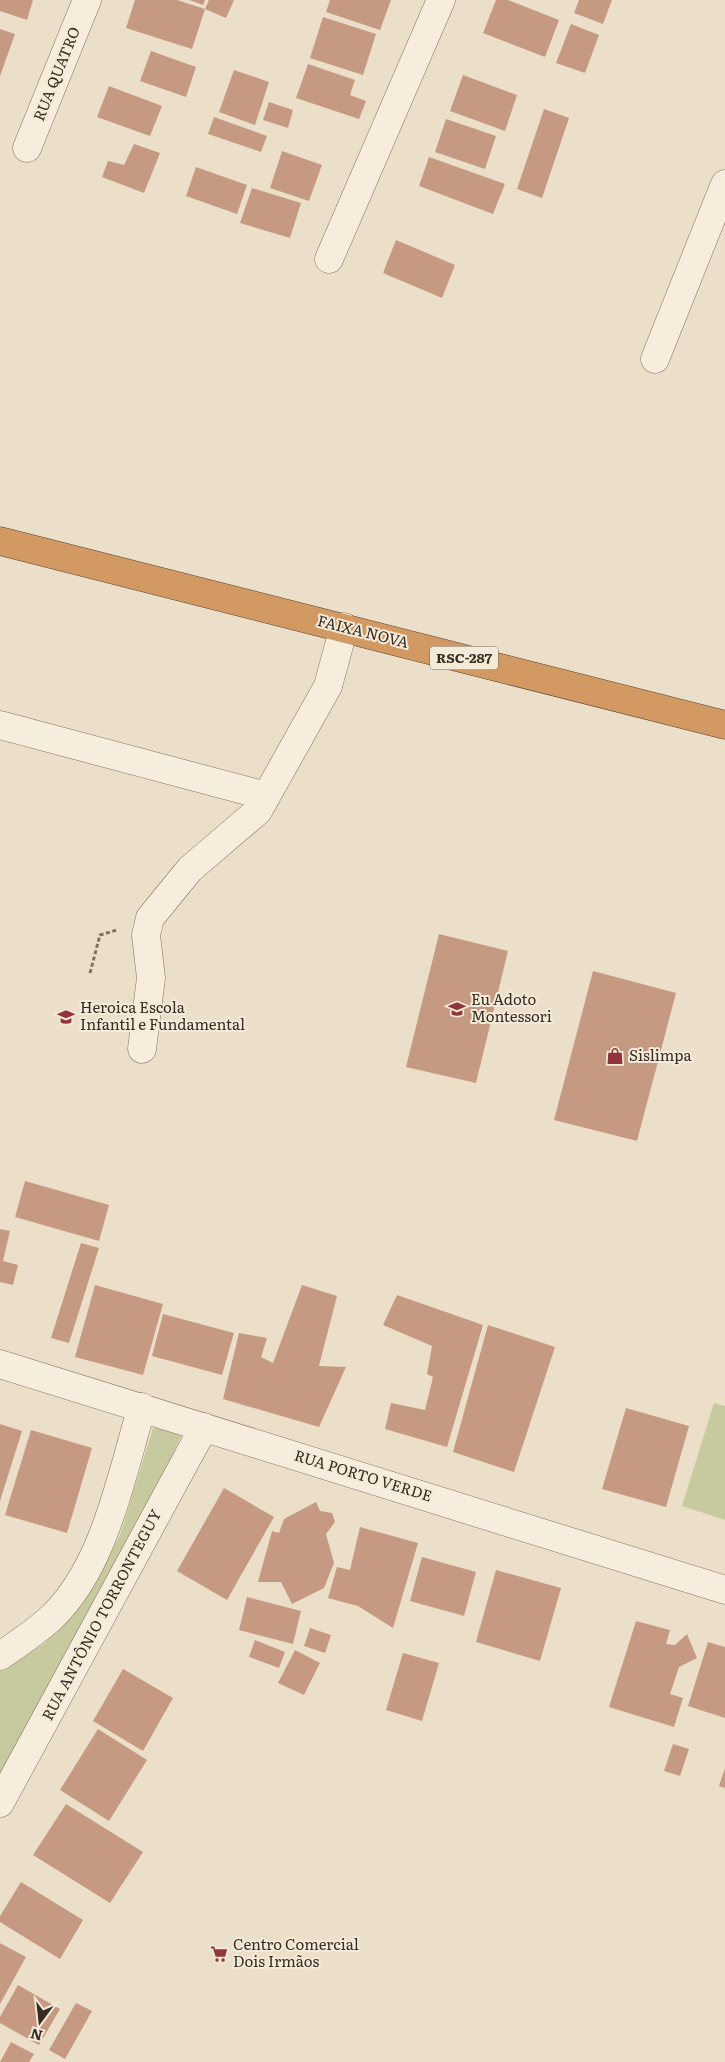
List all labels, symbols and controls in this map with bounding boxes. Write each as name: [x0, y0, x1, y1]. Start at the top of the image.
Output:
street label: RUA QUATRO: [26, 23, 85, 124]
street label: FAIXA NOVA: [315, 608, 411, 653]
road number: RSC-287: [430, 646, 498, 670]
place label: Eu Adoto Montessori: [471, 987, 552, 1027]
place label: Heroica Escola Infantil e Fundamental: [80, 995, 245, 1035]
school or university icon: Eu Adoto Montessori: [447, 999, 467, 1019]
school or university icon: Heroica Escola Infantil e Fundamental: [56, 1007, 76, 1027]
place label: Sislimpa: [629, 1043, 692, 1066]
shop icon: Sislimpa: [605, 1046, 625, 1066]
street label: RUA PORTO VERDE: [292, 1443, 435, 1506]
street label: RUA ANTÔNIO TORRONTEGUY: [35, 1504, 166, 1724]
place label: Centro Comercial Dois Irmãos: [233, 1932, 359, 1972]
supermarket icon: Centro Comercial Dois Irmãos: [209, 1944, 229, 1964]
north arrow: [15, 1997, 65, 2047]
text: N: [28, 2024, 45, 2047]

